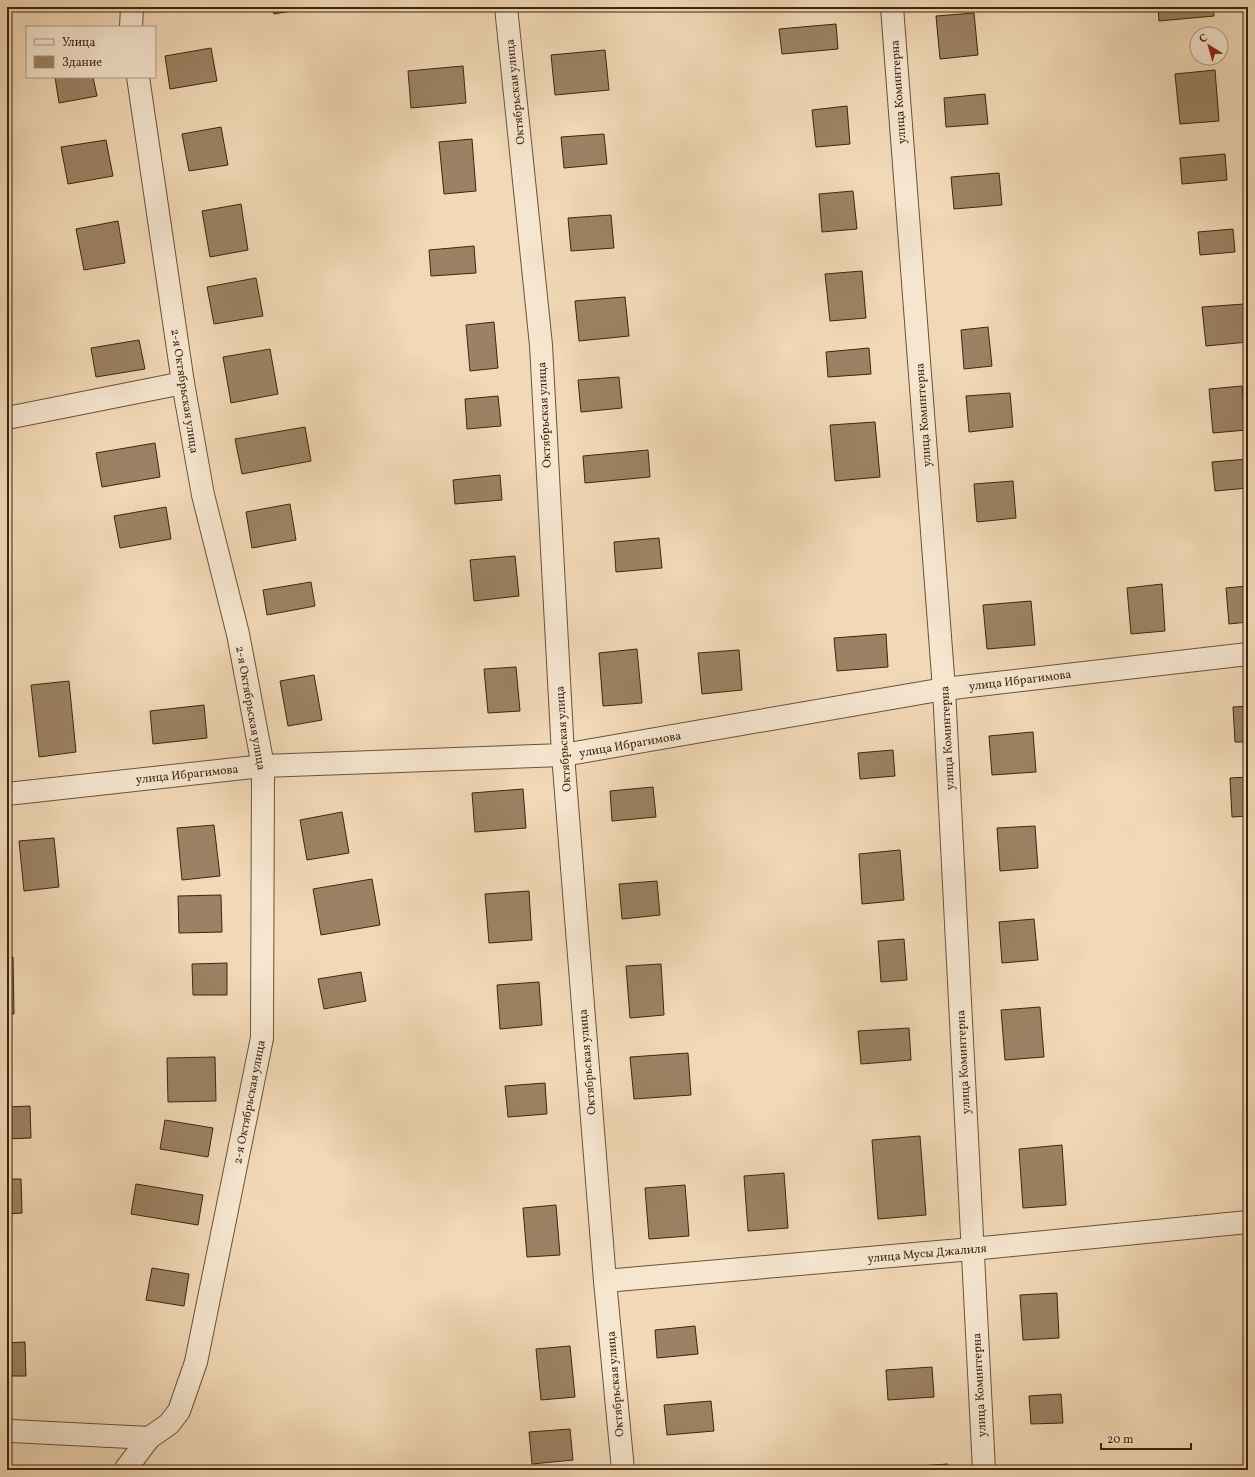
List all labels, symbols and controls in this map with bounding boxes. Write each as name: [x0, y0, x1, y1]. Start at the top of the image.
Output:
legend: [26, 26, 156, 78]
north arrow: [1189, 26, 1229, 66]
text: С: [1197, 31, 1211, 47]
text: Улица: [62, 35, 95, 51]
street label: Октябрьская улица: [503, 38, 529, 145]
street label: улица Коминтерна: [887, 39, 911, 145]
text: Здание: [62, 55, 102, 71]
street label: 2-я Октябрьская улица: [166, 328, 202, 455]
street label: Октябрьская улица: [534, 362, 556, 468]
street label: улица Коминтерна: [912, 362, 936, 468]
street label: 2-я Октябрьская улица: [231, 645, 269, 772]
street label: улица Ибрагимова: [968, 667, 1072, 695]
street label: улица Коминтерна: [937, 685, 959, 790]
street label: Октябрьская улица: [552, 686, 576, 792]
street label: улица Ибрагимова: [578, 728, 682, 762]
street label: улица Ибрагимова: [135, 762, 239, 788]
street label: Октябрьская улица: [575, 1008, 601, 1115]
street label: улица Коминтерна: [953, 1009, 975, 1114]
street label: 2-я Октябрьская улица: [230, 1039, 270, 1166]
street label: улица Мусы Джалиля: [867, 1241, 987, 1267]
street label: Октябрьская улица: [603, 1330, 629, 1437]
street label: улица Коминтерна: [969, 1332, 991, 1437]
scale bar: [1101, 1425, 1191, 1451]
text: 20 m: [1107, 1432, 1134, 1448]

